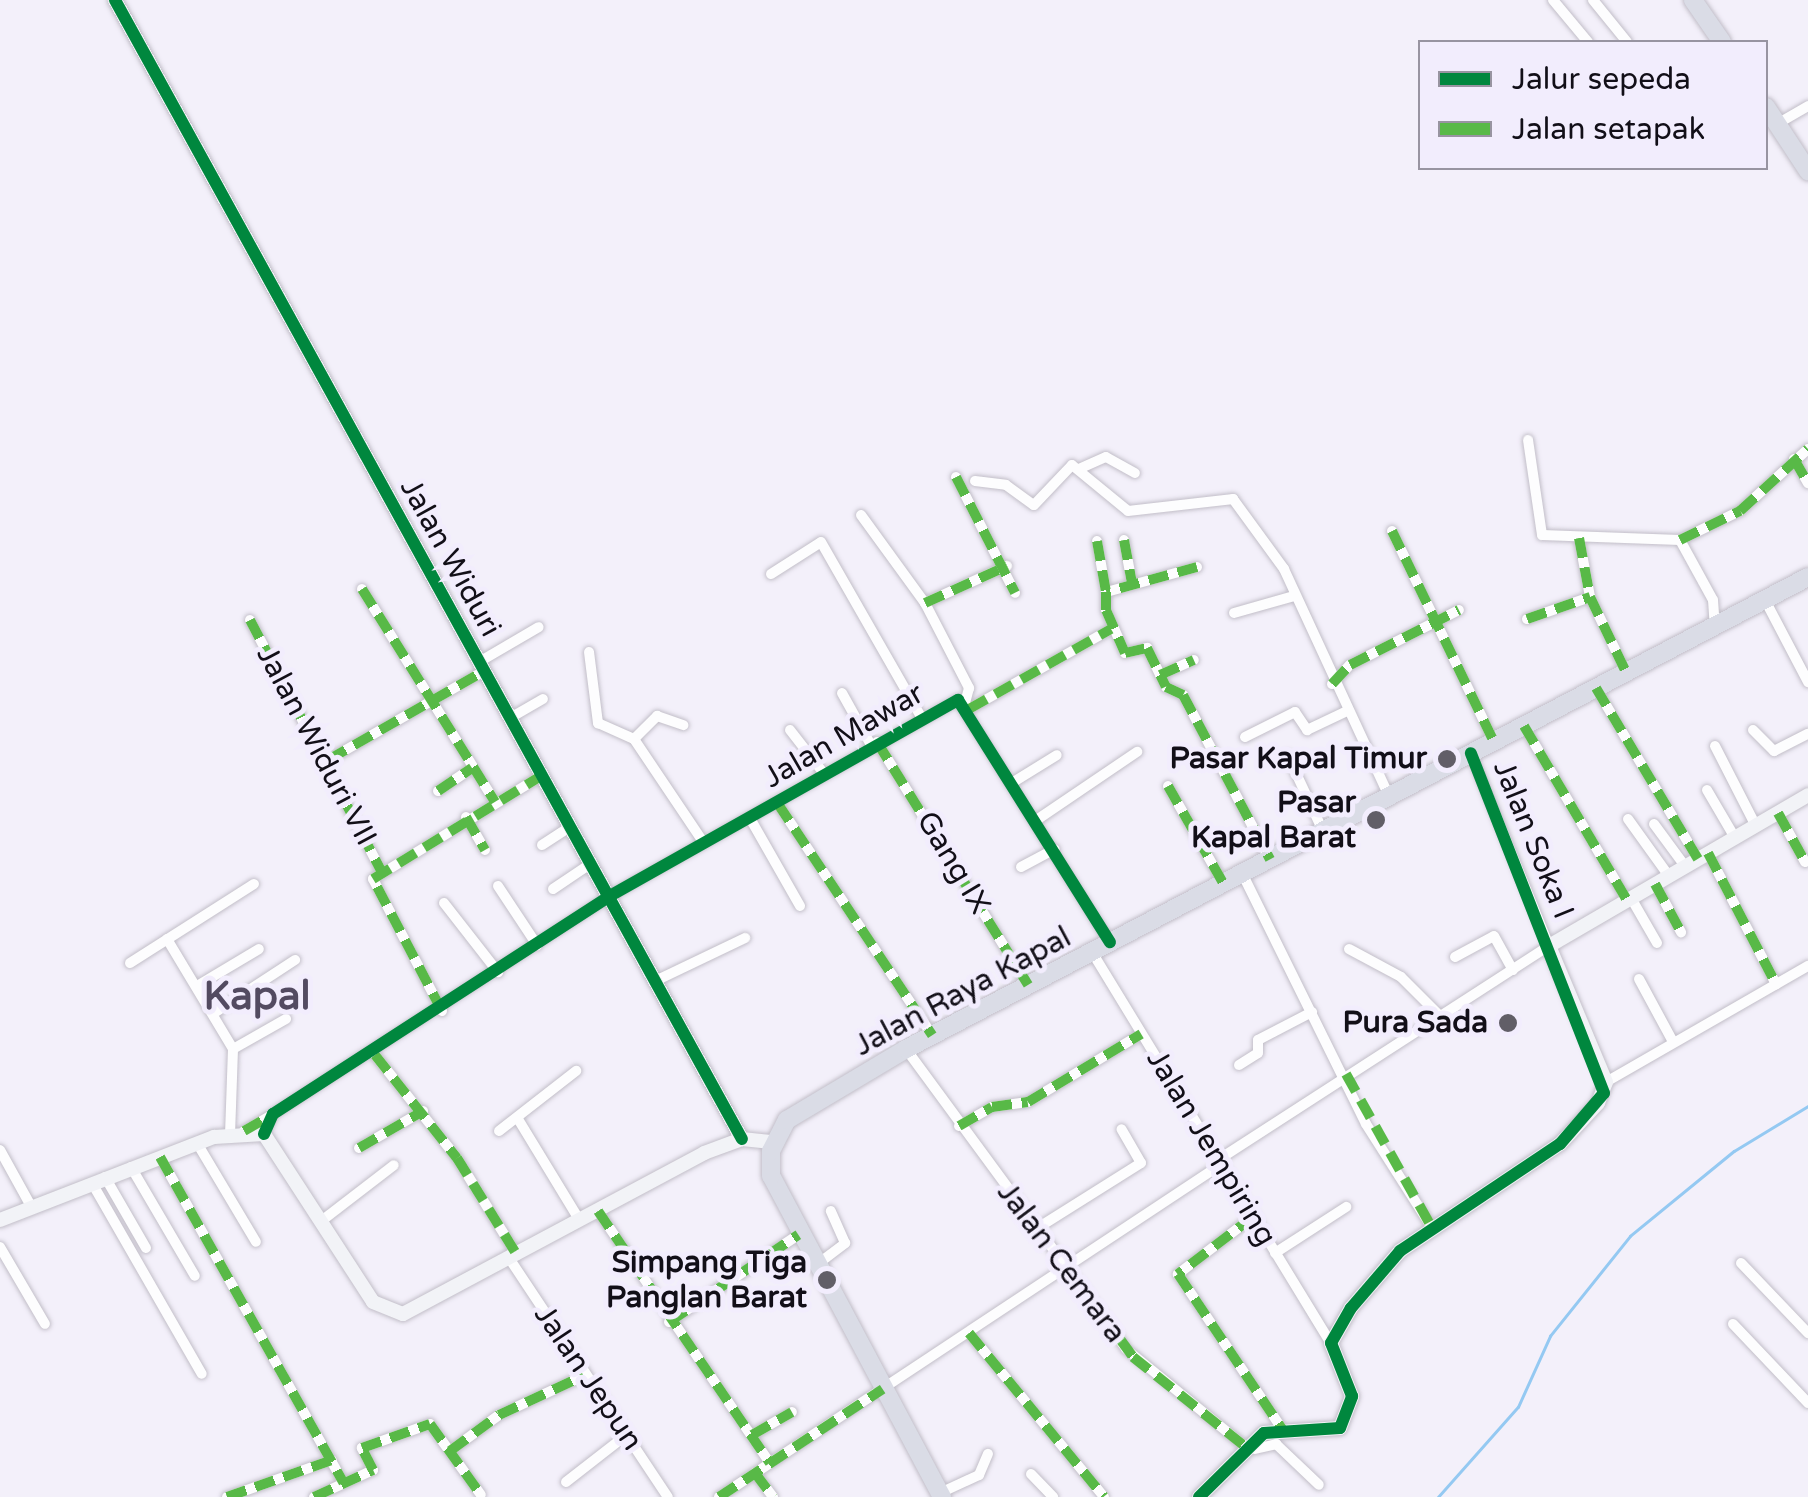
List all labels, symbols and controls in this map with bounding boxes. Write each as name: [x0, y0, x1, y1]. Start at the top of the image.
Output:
legend: [1418, 40, 1768, 170]
text: Jalur sepeda: [1512, 61, 1691, 98]
text: Jalan setapak: [1512, 111, 1705, 148]
street label: Jalan Widuri: [392, 473, 508, 643]
street label: Jalan Widuri VII: [248, 640, 384, 852]
street label: Jalan Mawar: [758, 676, 930, 796]
place label: Pasar Kapal Timur: [1170, 741, 1427, 777]
marker: Pasar Kapal Timur: [1436, 748, 1458, 770]
street label: Jalan Soka I: [1485, 756, 1581, 924]
place label: Pasar Kapal Barat: [1191, 785, 1356, 856]
street label: Gang IX: [908, 805, 998, 921]
marker: Pasar Kapal Barat: [1365, 809, 1387, 831]
street label: Jalan Raya Kapal: [849, 920, 1077, 1064]
district label: Kapal: [204, 972, 310, 1020]
place label: Pura Sada: [1343, 1005, 1488, 1041]
marker: Pura Sada: [1497, 1012, 1519, 1034]
street label: Jalan Jempiring: [1138, 1043, 1284, 1253]
street label: Jalan Cemara: [989, 1176, 1133, 1350]
place label: Simpang Tiga Panglan Barat: [606, 1245, 807, 1316]
marker: Simpang Tiga Panglan Barat: [816, 1269, 838, 1291]
street label: Jalan Jepun: [526, 1298, 650, 1458]

